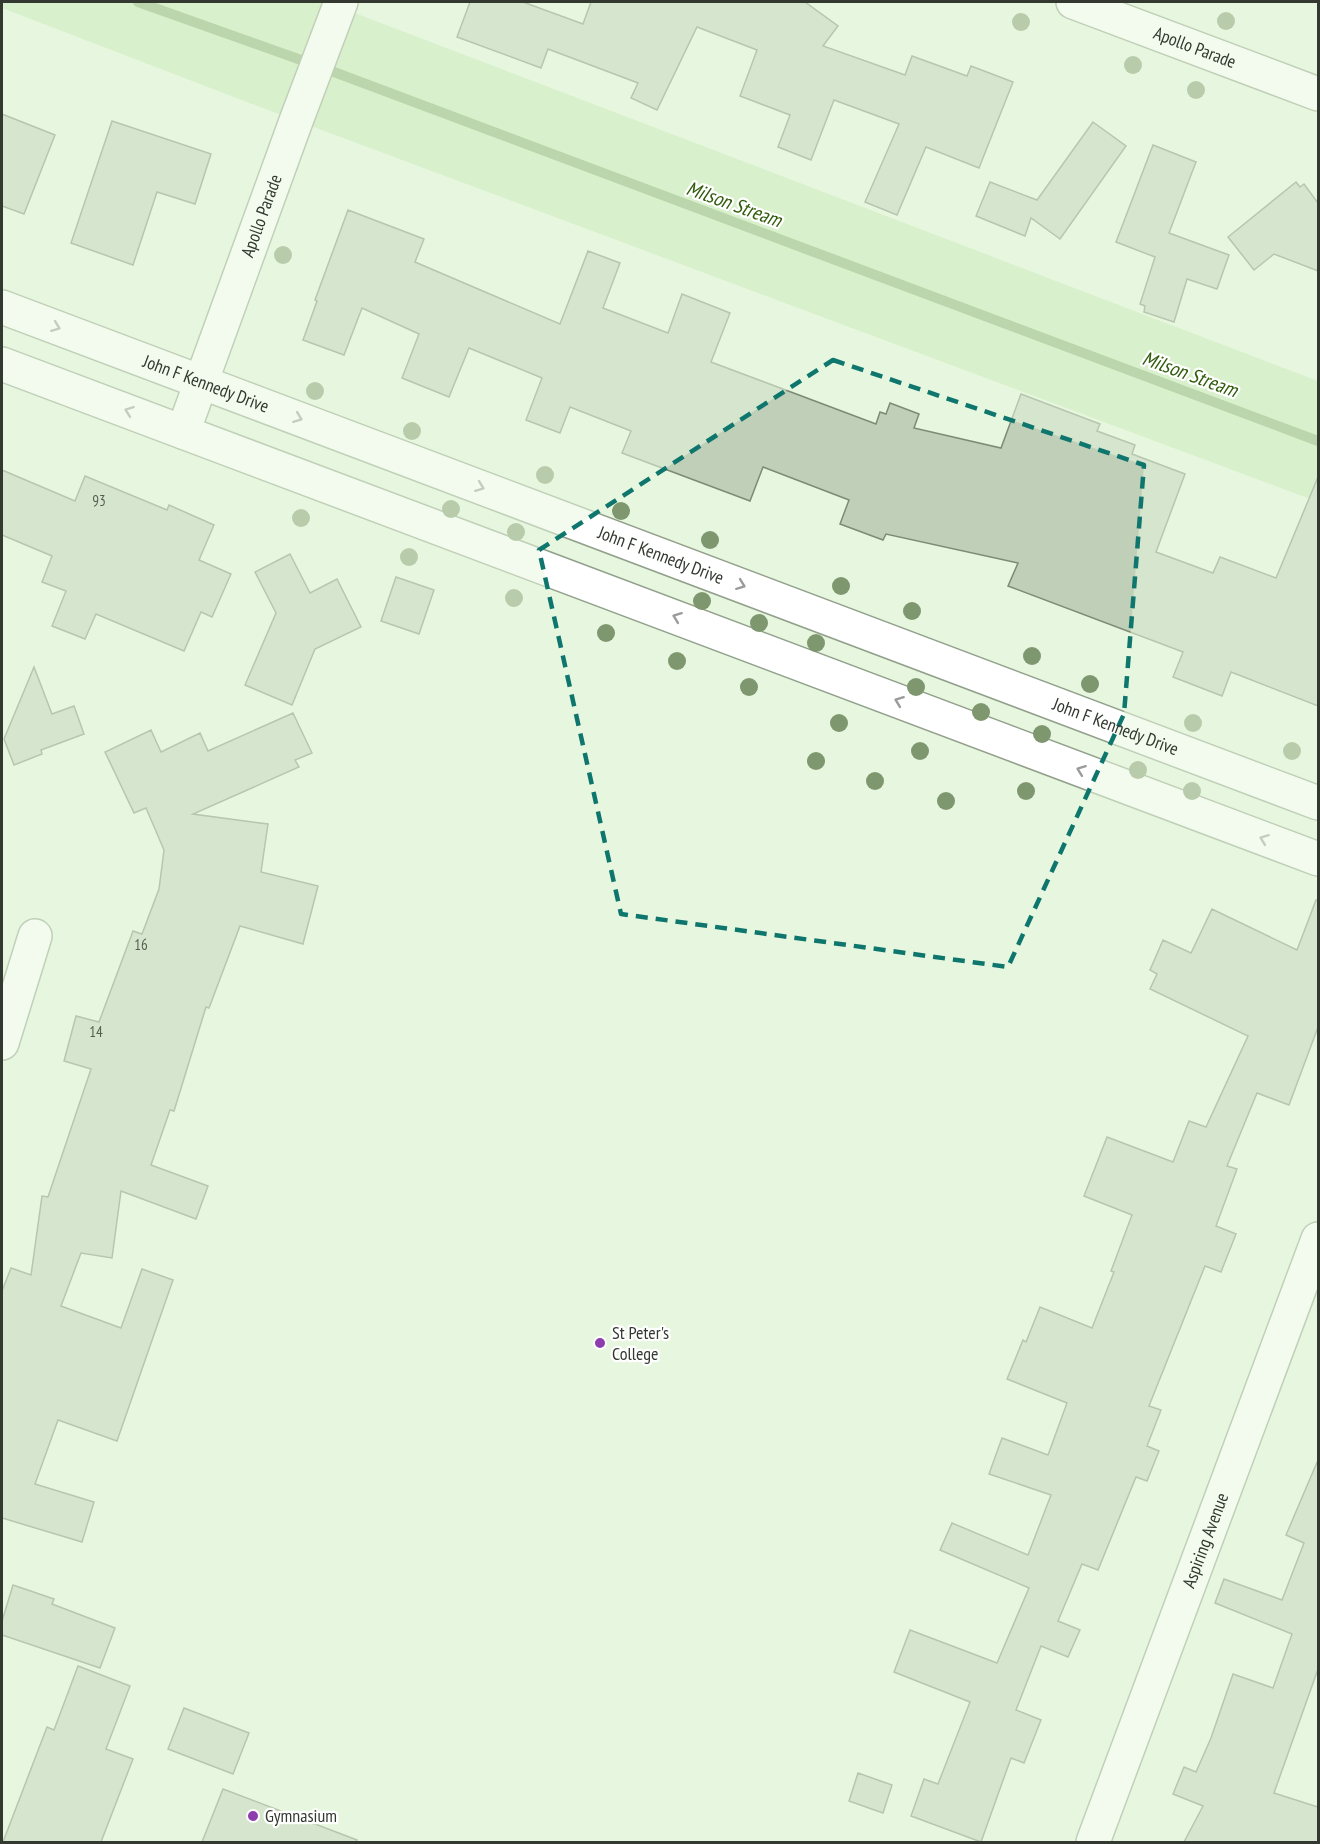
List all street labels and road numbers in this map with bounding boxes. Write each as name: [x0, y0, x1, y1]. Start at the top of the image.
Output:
street label: Apollo Parade: [1150, 21, 1239, 73]
street label: Apollo Parade: [236, 171, 287, 260]
street label: John F Kennedy Drive: [139, 349, 272, 418]
street label: John F Kennedy Drive: [594, 520, 727, 589]
street label: John F Kennedy Drive: [1049, 692, 1182, 760]
street label: Aspiring Avenue: [1177, 1489, 1233, 1591]

